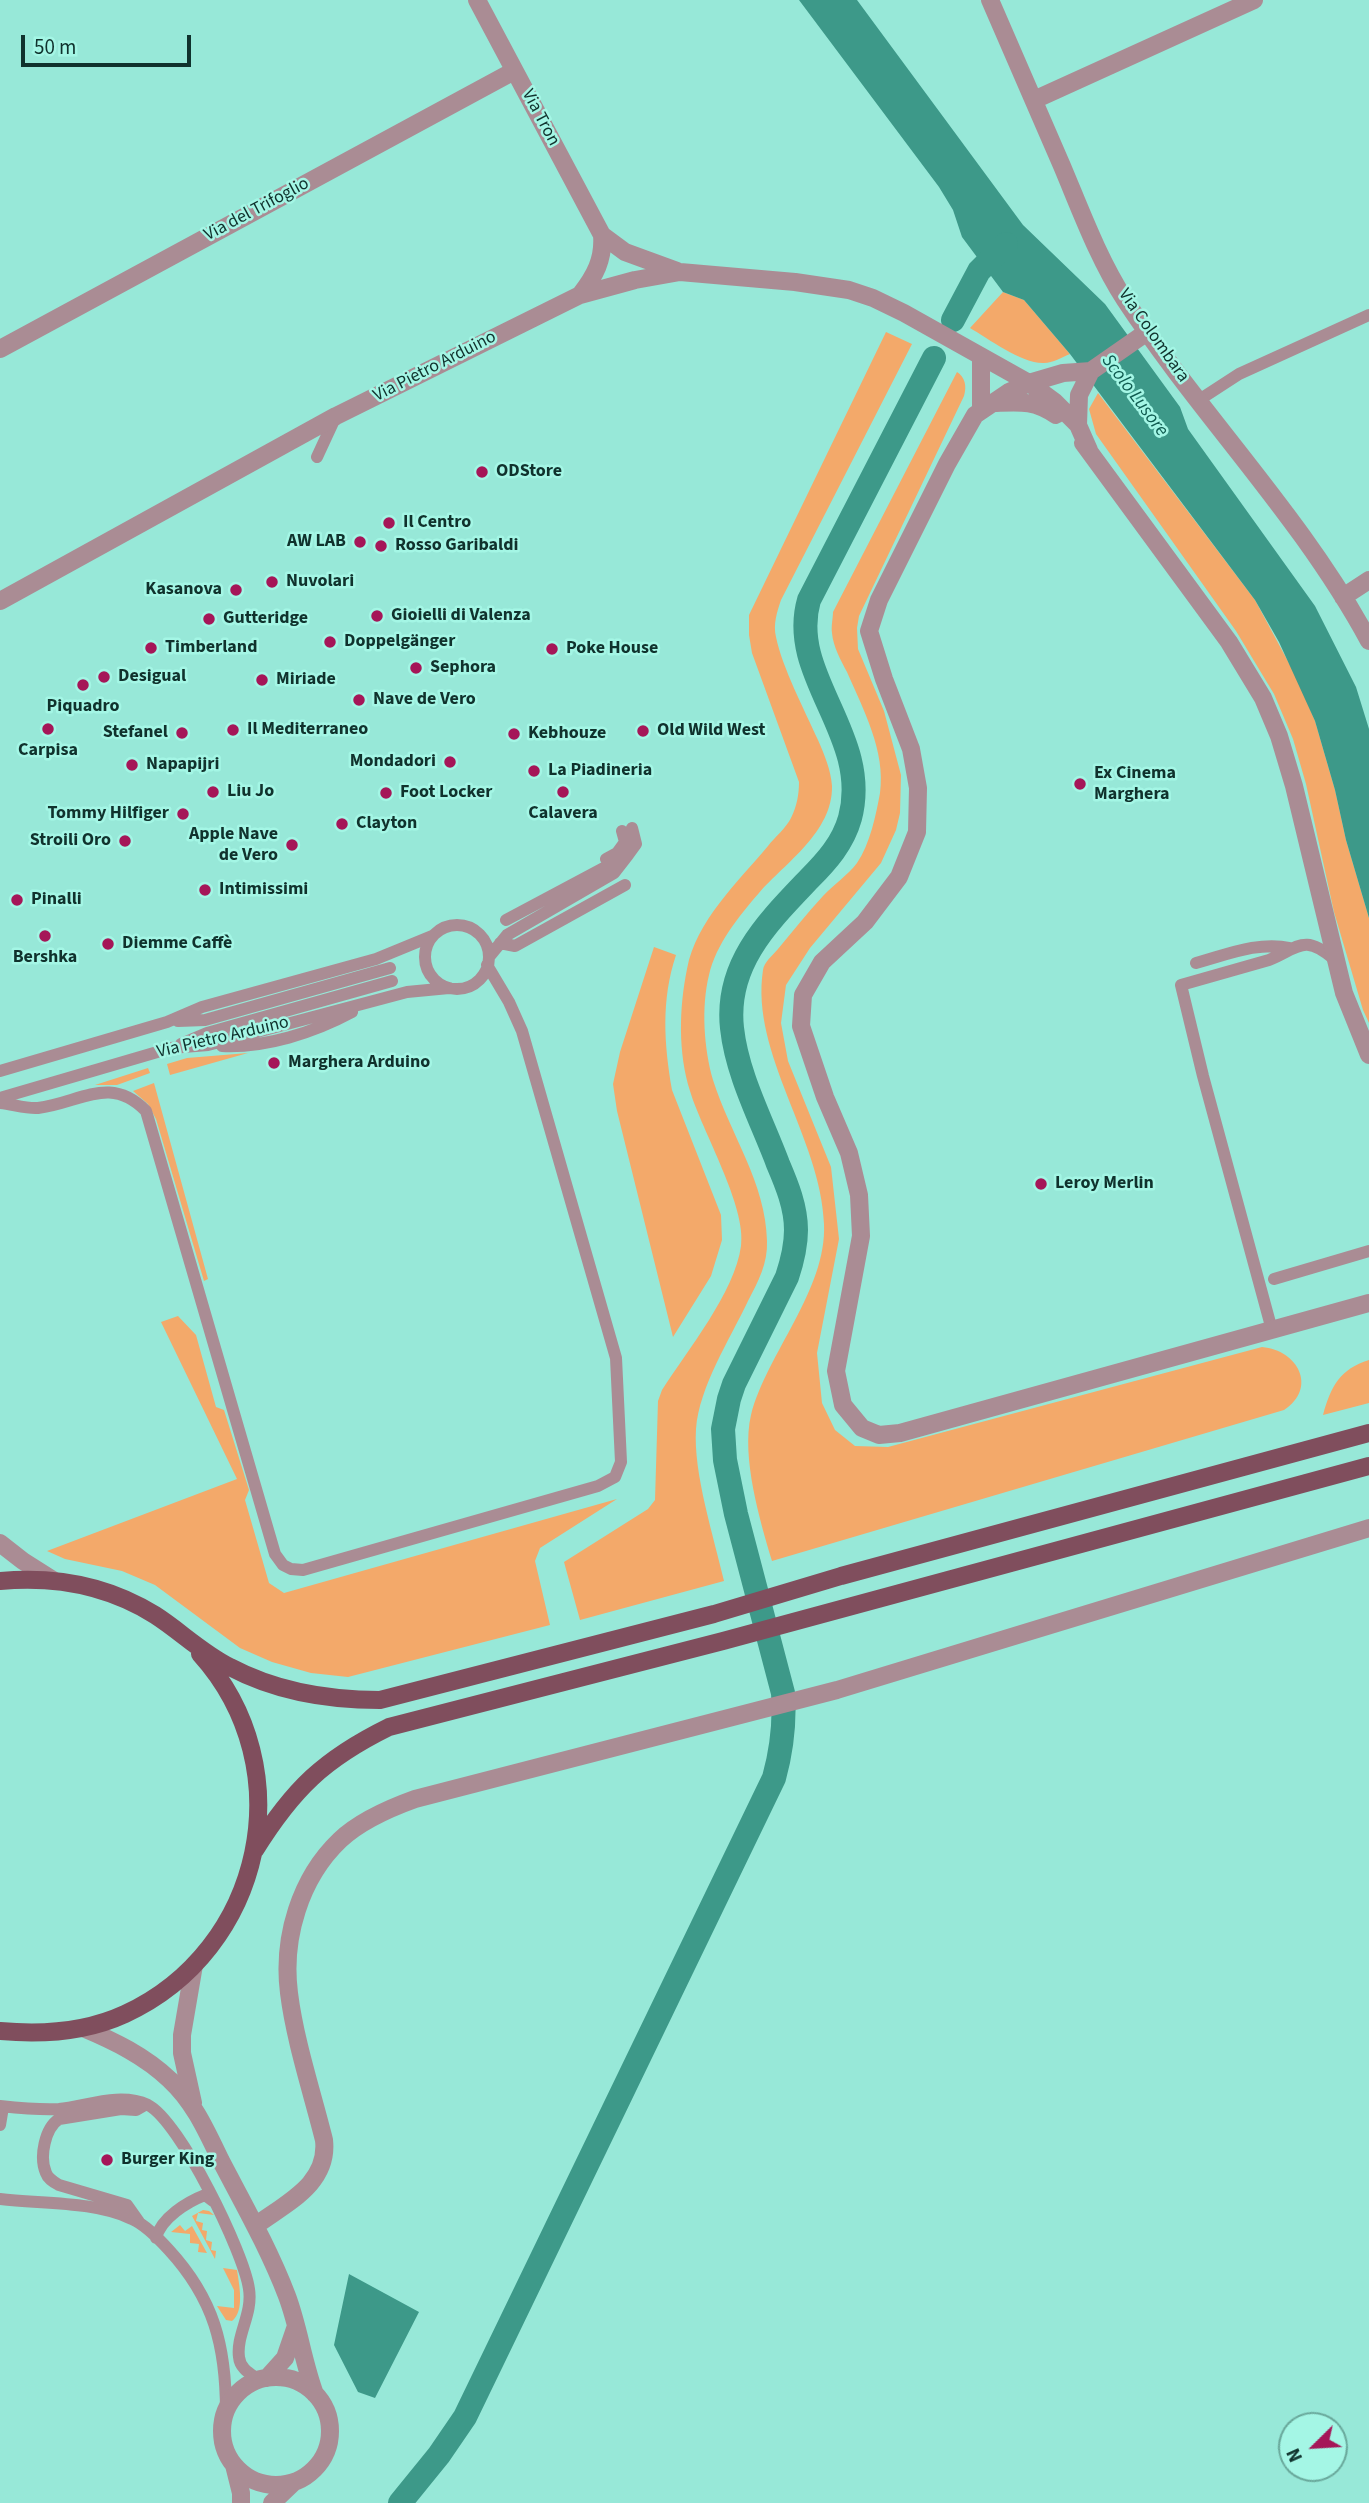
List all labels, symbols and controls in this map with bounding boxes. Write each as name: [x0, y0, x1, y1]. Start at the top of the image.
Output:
scale bar: [24, 21, 194, 65]
text: 50 m: [34, 32, 76, 62]
street label: Via Tron: [516, 86, 564, 150]
street label: Via del Trifoglio: [201, 173, 313, 247]
street label: Via Colombara: [1113, 285, 1193, 387]
street label: Via Pietro Arduino: [370, 327, 500, 407]
water label: Scolo Lusore: [1096, 350, 1172, 442]
place label: ODStore: [496, 461, 562, 483]
marker: ODStore: [474, 464, 490, 480]
place label: Il Centro: [403, 512, 471, 534]
marker: Il Centro: [381, 515, 397, 531]
place label: AW LAB: [287, 531, 346, 553]
marker: AW LAB: [352, 534, 368, 550]
place label: Rosso Garibaldi: [395, 535, 518, 557]
marker: Rosso Garibaldi: [373, 538, 389, 554]
place label: Nuvolari: [286, 571, 354, 593]
marker: Nuvolari: [264, 574, 280, 590]
place label: Kasanova: [145, 579, 222, 601]
marker: Kasanova: [228, 582, 244, 598]
place label: Gioielli di Valenza: [391, 605, 531, 627]
place label: Gutteridge: [223, 608, 308, 630]
marker: Gioielli di Valenza: [369, 608, 385, 624]
marker: Gutteridge: [201, 611, 217, 627]
place label: Doppelgänger: [344, 631, 455, 653]
marker: Doppelgänger: [322, 634, 338, 650]
place label: Timberland: [165, 637, 257, 659]
place label: Poke House: [566, 638, 658, 660]
marker: Timberland: [143, 640, 159, 656]
marker: Poke House: [544, 641, 560, 657]
place label: Sephora: [430, 657, 496, 679]
marker: Sephora: [408, 660, 424, 676]
place label: Desigual: [118, 666, 186, 688]
marker: Desigual: [96, 669, 112, 685]
place label: Miriade: [276, 669, 336, 691]
marker: Miriade: [254, 672, 270, 688]
marker: Piquadro: [75, 677, 91, 693]
place label: Nave de Vero: [373, 689, 476, 711]
marker: Nave de Vero: [351, 692, 367, 708]
place label: Piquadro: [46, 696, 120, 718]
place label: Il Mediterraneo: [247, 719, 368, 741]
place label: Old Wild West: [657, 720, 766, 742]
marker: Carpisa: [40, 721, 56, 737]
place label: Stefanel: [103, 722, 168, 744]
marker: Il Mediterraneo: [225, 722, 241, 738]
place label: Kebhouze: [528, 723, 606, 745]
marker: Old Wild West: [635, 723, 651, 739]
marker: Stefanel: [174, 725, 190, 741]
marker: Kebhouze: [506, 726, 522, 742]
place label: Carpisa: [18, 740, 78, 762]
place label: Mondadori: [350, 751, 436, 773]
place label: Napapijri: [146, 754, 219, 776]
marker: Mondadori: [442, 754, 458, 770]
marker: Napapijri: [124, 757, 140, 773]
place label: La Piadineria: [548, 760, 652, 782]
marker: La Piadineria: [526, 763, 542, 779]
place label: Ex Cinema Marghera: [1094, 763, 1176, 806]
marker: Ex Cinema Marghera: [1072, 776, 1088, 792]
place label: Liu Jo: [227, 781, 274, 803]
place label: Foot Locker: [400, 782, 492, 804]
marker: Liu Jo: [205, 784, 221, 800]
marker: Calavera: [555, 784, 571, 800]
marker: Foot Locker: [378, 785, 394, 801]
place label: Tommy Hilfiger: [47, 803, 169, 825]
place label: Calavera: [528, 803, 598, 825]
marker: Tommy Hilfiger: [175, 806, 191, 822]
place label: Clayton: [356, 813, 417, 835]
marker: Clayton: [334, 816, 350, 832]
place label: Apple Nave de Vero: [189, 824, 278, 866]
place label: Stroili Oro: [30, 830, 111, 852]
marker: Stroili Oro: [117, 833, 133, 849]
marker: Apple Nave de Vero: [284, 837, 300, 853]
place label: Intimissimi: [219, 879, 308, 901]
marker: Intimissimi: [197, 882, 213, 898]
place label: Pinalli: [31, 889, 82, 911]
marker: Pinalli: [9, 892, 25, 908]
marker: Bershka: [37, 928, 53, 944]
place label: Diemme Caffè: [122, 933, 232, 955]
marker: Diemme Caffè: [100, 936, 116, 952]
place label: Bershka: [13, 947, 77, 969]
street label: Via Pietro Arduino: [155, 1012, 291, 1064]
place label: Marghera Arduino: [288, 1052, 430, 1074]
marker: Marghera Arduino: [266, 1055, 282, 1071]
place label: Leroy Merlin: [1055, 1173, 1154, 1195]
marker: Leroy Merlin: [1033, 1176, 1049, 1192]
place label: Burger King: [121, 2149, 214, 2171]
marker: Burger King: [99, 2152, 115, 2168]
north arrow: [1278, 2412, 1348, 2482]
text: N: [1280, 2444, 1310, 2466]

